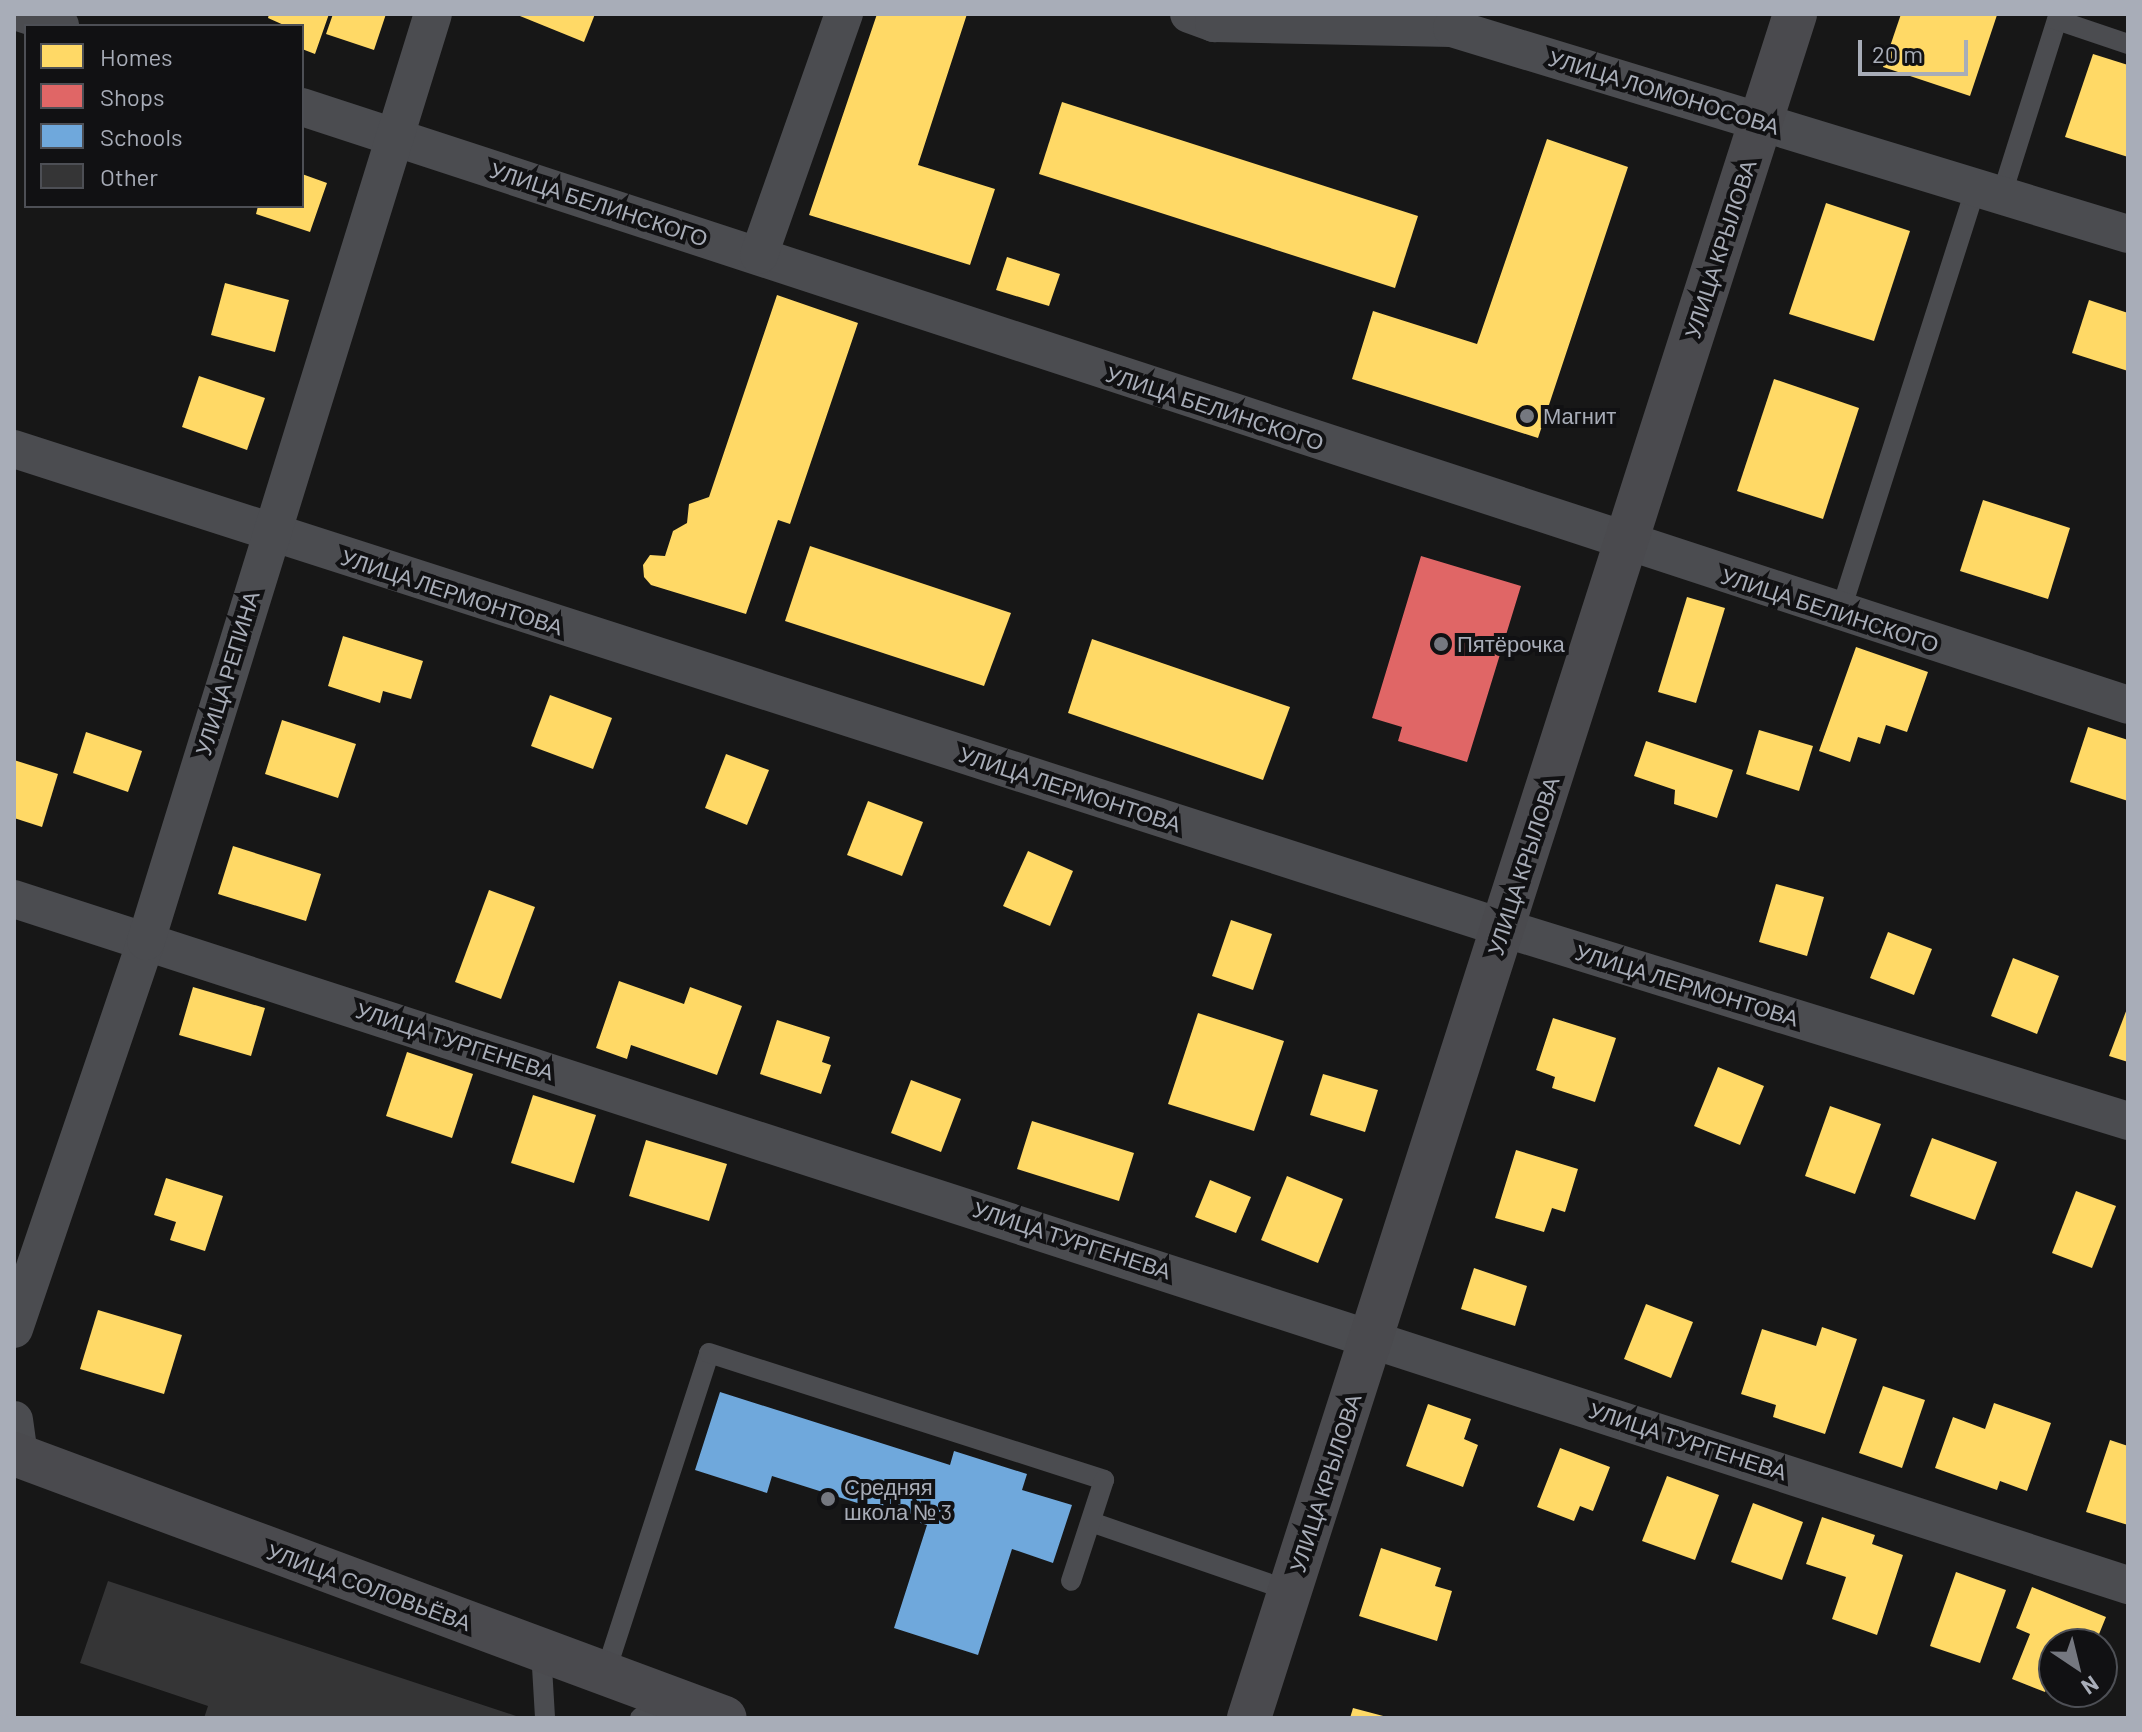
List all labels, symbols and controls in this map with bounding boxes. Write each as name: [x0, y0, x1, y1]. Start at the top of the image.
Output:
legend: [24, 24, 304, 208]
scale bar: [1862, 24, 1972, 74]
text: 20 m: [1872, 39, 1923, 68]
text: Homes: [100, 42, 173, 71]
street label: УЛИЦА ЛОМОНОСОВА: [1545, 44, 1783, 140]
text: Shops: [100, 82, 165, 111]
text: Schools: [100, 122, 183, 151]
street label: УЛИЦА БЕЛИНСКОГО: [487, 156, 711, 252]
street label: УЛИЦА КРЫЛОВА: [1679, 156, 1761, 342]
text: Other: [100, 162, 158, 191]
street label: УЛИЦА БЕЛИНСКОГО: [1103, 360, 1327, 456]
place label: Магнит: [1543, 403, 1616, 429]
marker: Магнит: [1518, 407, 1536, 425]
street label: УЛИЦА ЛЕРМОНТОВА: [338, 544, 566, 640]
street label: УЛИЦА БЕЛИНСКОГО: [1718, 562, 1942, 658]
street label: УЛИЦА РЕПИНА: [189, 588, 265, 758]
place label: Пятёрочка: [1457, 631, 1565, 657]
marker: Пятёрочка: [1432, 635, 1450, 653]
street label: УЛИЦА ЛЕРМОНТОВА: [956, 741, 1184, 837]
street label: УЛИЦА КРЫЛОВА: [1482, 773, 1564, 959]
street label: УЛИЦА ЛЕРМОНТОВА: [1572, 938, 1802, 1032]
street label: УЛИЦА ТУРГЕНЕВА: [353, 997, 557, 1085]
street label: УЛИЦА ТУРГЕНЕВА: [970, 1196, 1174, 1284]
street label: УЛИЦА КРЫЛОВА: [1284, 1390, 1366, 1576]
street label: УЛИЦА ТУРГЕНЕВА: [1586, 1397, 1790, 1485]
place label: Средняя школа № 3: [844, 1473, 952, 1524]
marker: Средняя школа № 3: [819, 1490, 837, 1508]
street label: УЛИЦА СОЛОВЬЁВА: [263, 1538, 475, 1636]
north arrow: [2038, 1628, 2118, 1708]
text: N: [2077, 1671, 2104, 1701]

